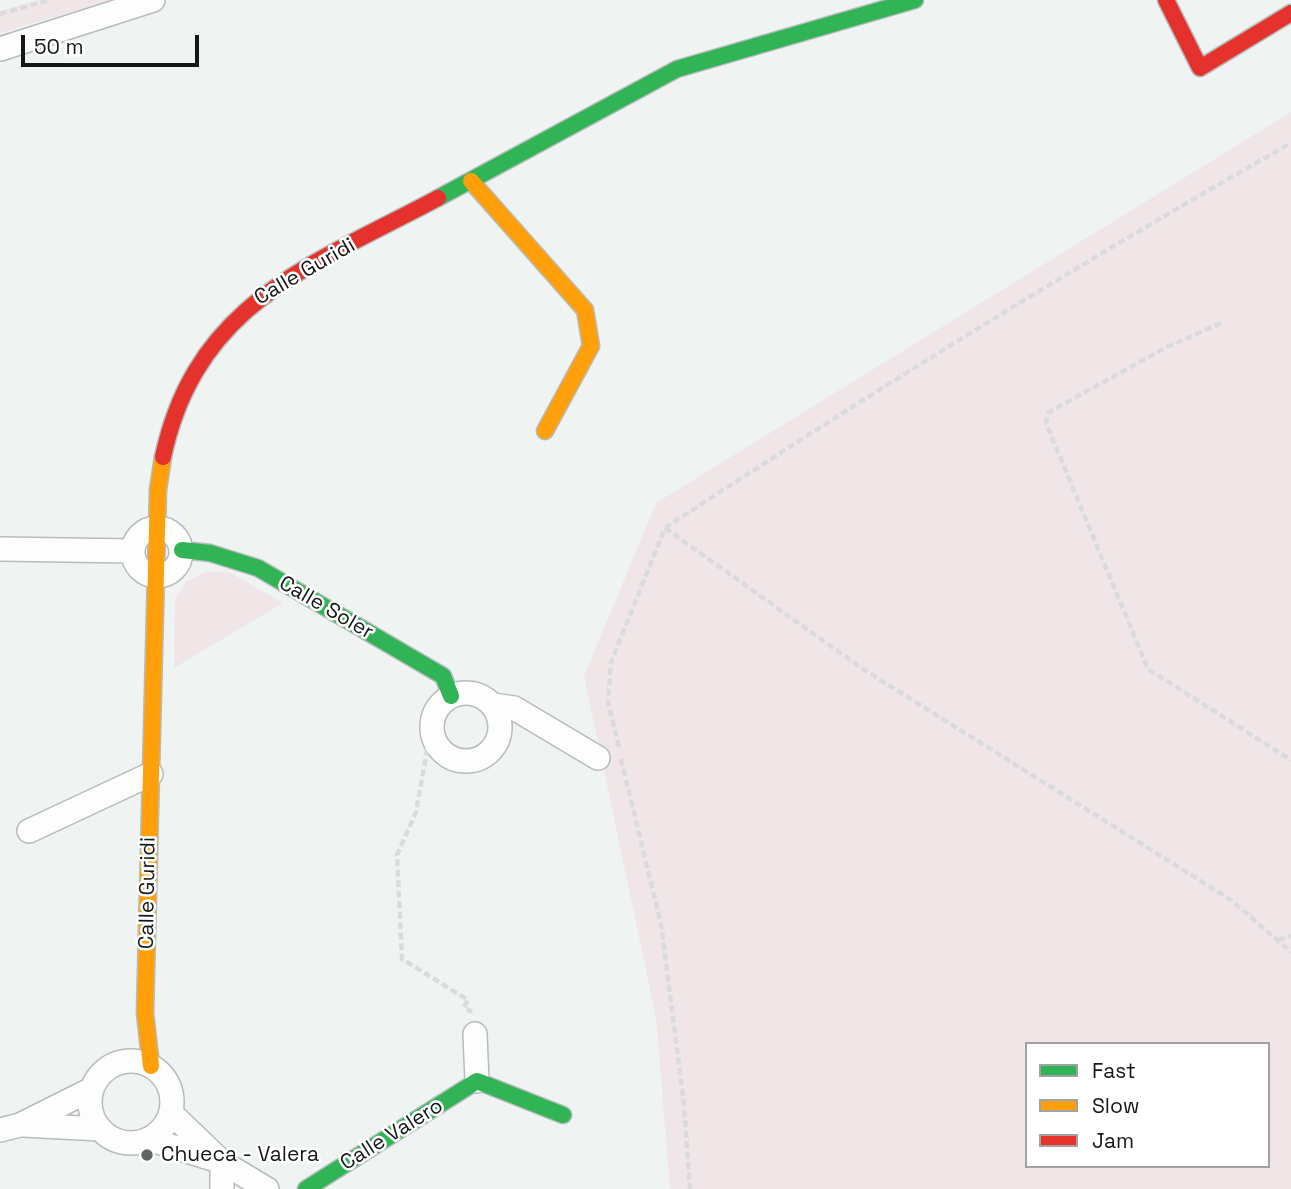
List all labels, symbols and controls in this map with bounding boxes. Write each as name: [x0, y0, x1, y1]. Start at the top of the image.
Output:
scale bar: [24, 21, 203, 65]
text: 50 m: [34, 33, 84, 60]
street label: Calle Guridi: [250, 233, 360, 311]
street label: Calle Soler: [274, 571, 378, 645]
street label: Calle Guridi: [134, 837, 162, 949]
legend: [1025, 1042, 1270, 1168]
text: Fast: [1092, 1057, 1136, 1084]
text: Slow: [1092, 1092, 1140, 1119]
street label: Calle Valero: [336, 1094, 448, 1176]
text: Jam: [1092, 1127, 1134, 1154]
place label: Chueca - Valera: [161, 1142, 319, 1168]
marker: Chueca - Valera: [139, 1147, 155, 1163]

